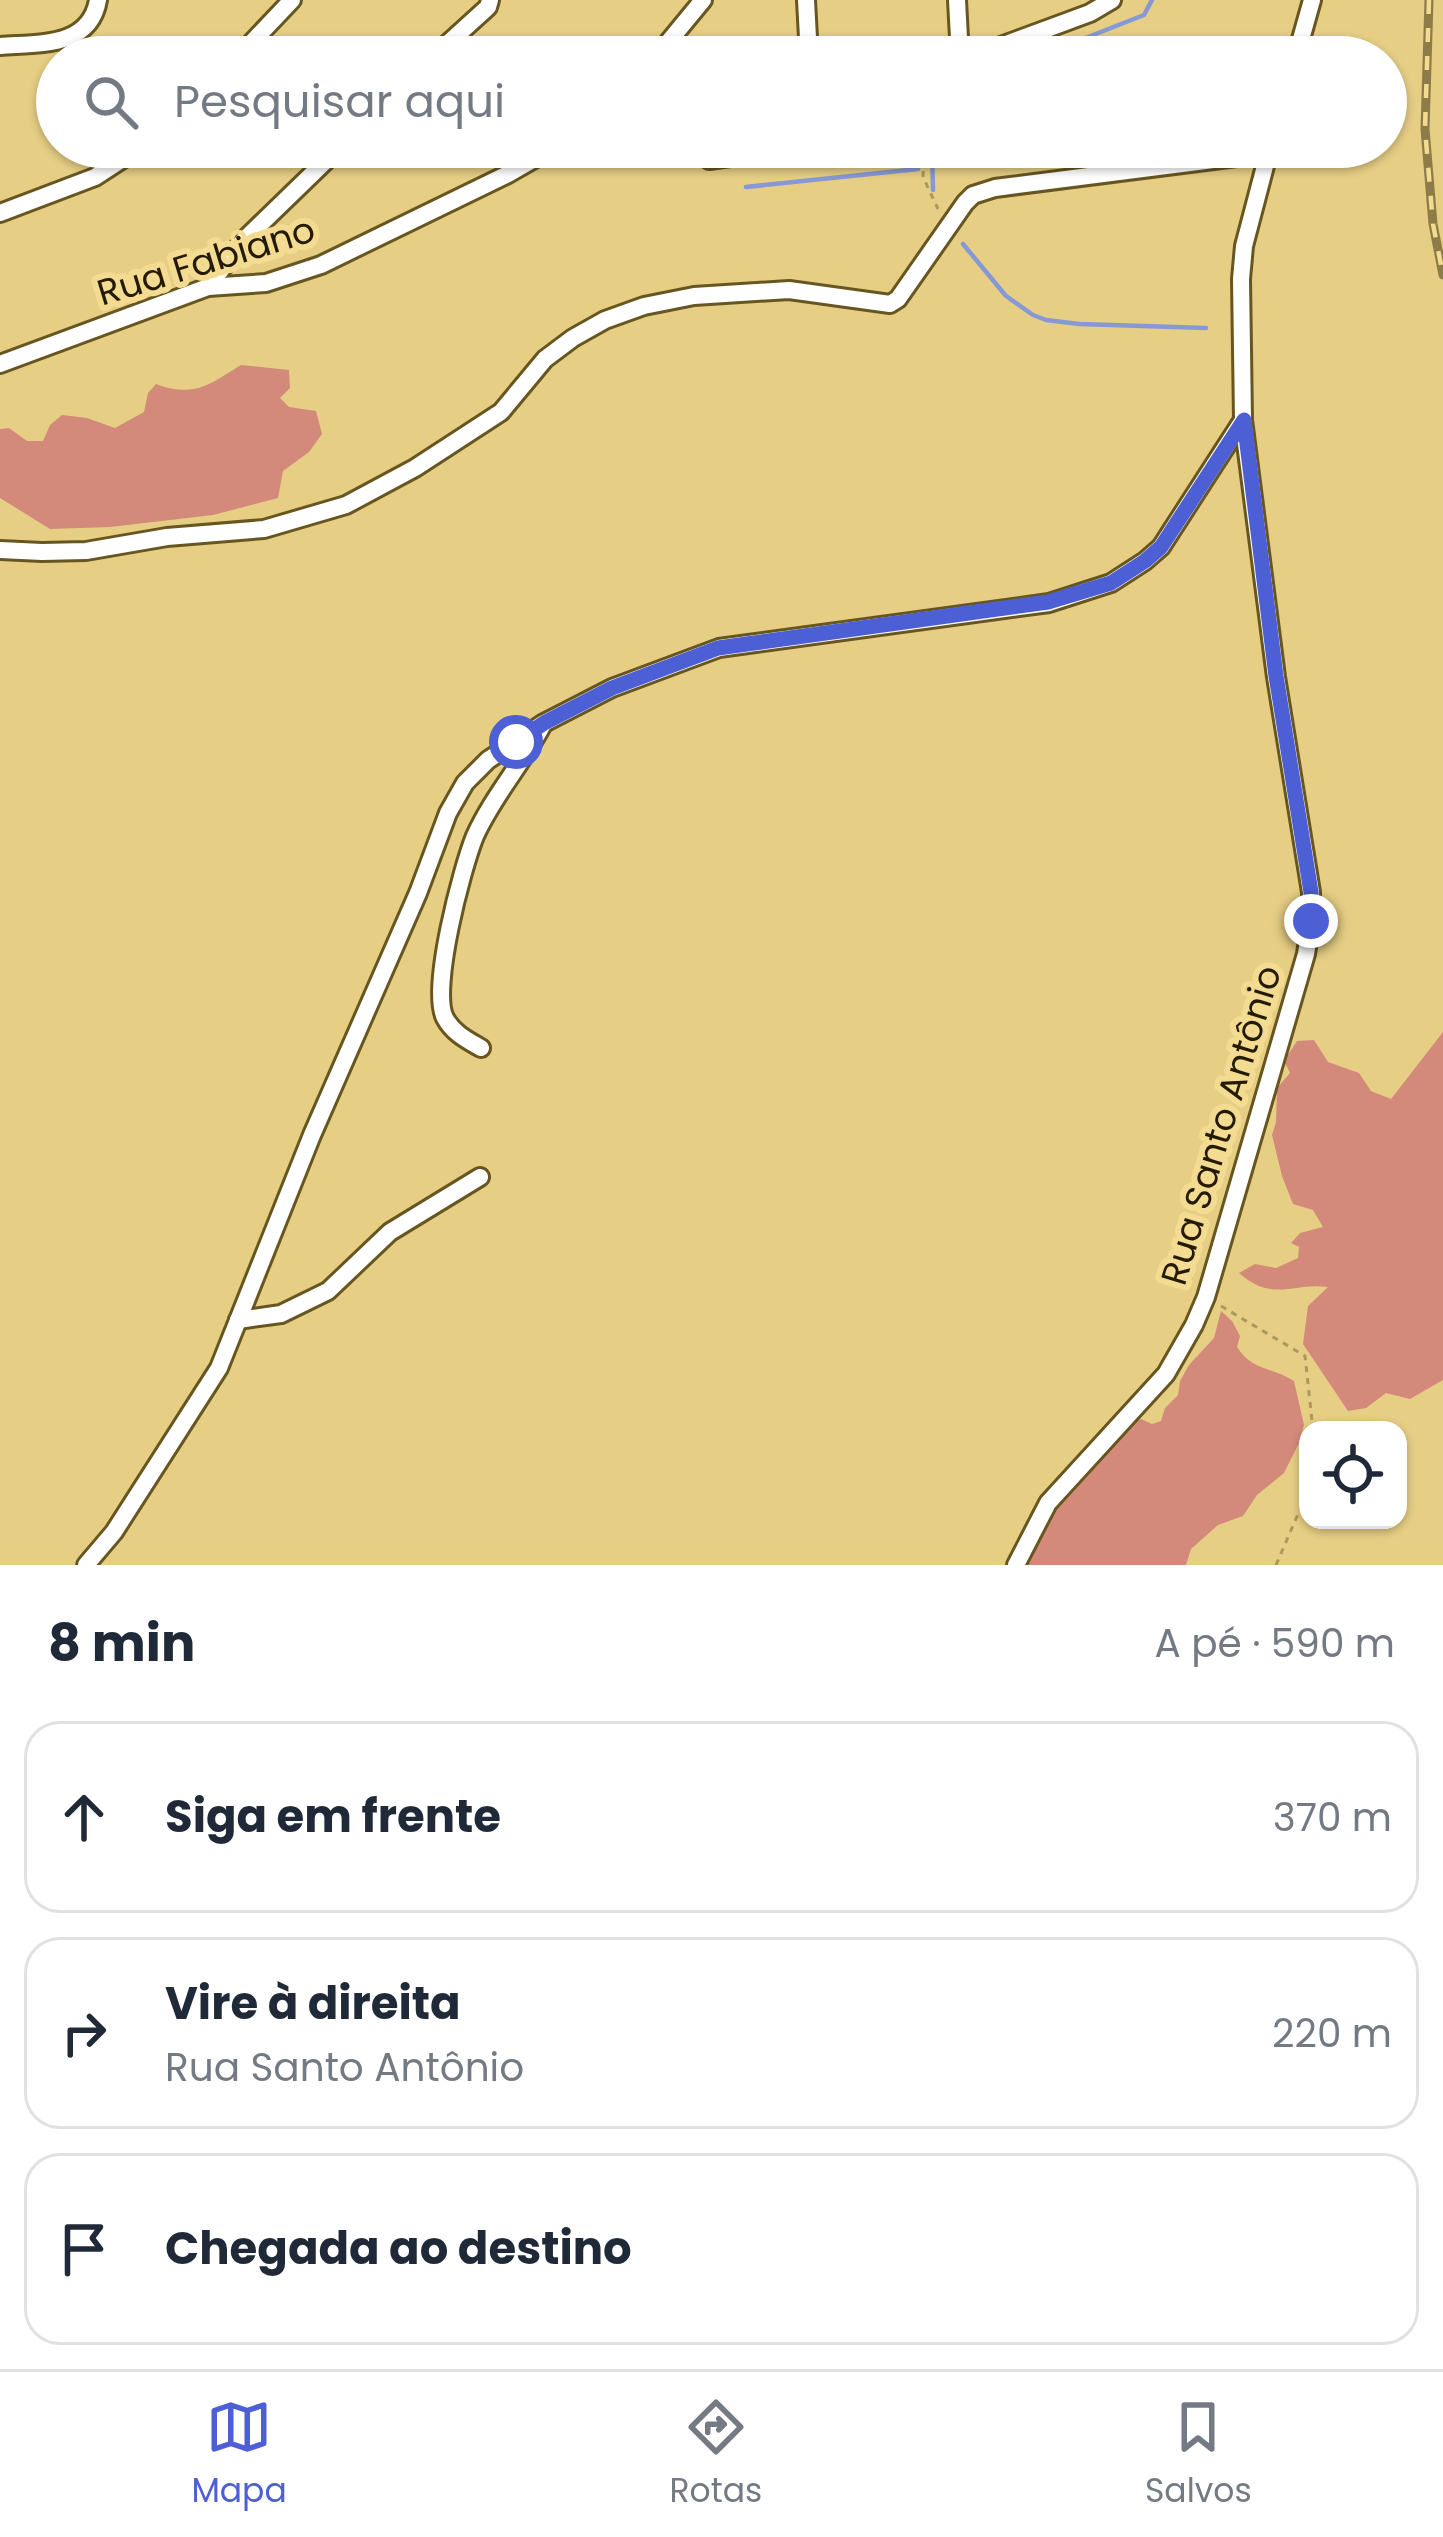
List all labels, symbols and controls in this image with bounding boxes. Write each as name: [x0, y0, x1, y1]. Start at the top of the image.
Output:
search box: [36, 36, 1407, 168]
icon: search: [78, 69, 144, 135]
text: Pesquisar aqui: [174, 70, 505, 133]
street label: Rua Fabiano: [91, 204, 321, 318]
route start: [489, 715, 543, 769]
route end: [1284, 894, 1338, 948]
street label: Rua Santo Antônio: [1148, 959, 1294, 1291]
map controls: [1299, 1421, 1407, 1529]
button: locate: [1299, 1421, 1407, 1529]
text: 8 min: [48, 1607, 195, 1679]
text: A pé · 590 m: [1155, 1616, 1395, 1671]
icon: ahead: [51, 1784, 117, 1850]
text: Siga em frente: [165, 1785, 501, 1848]
text: 370 m: [1273, 1790, 1392, 1845]
text: Vire à direita: [165, 1972, 461, 2035]
icon: right: [51, 2000, 117, 2066]
text: 220 m: [1272, 2006, 1392, 2061]
text: Rua Santo Antônio: [165, 2040, 524, 2095]
icon: arrive: [51, 2216, 117, 2282]
text: Chegada ao destino: [165, 2217, 632, 2280]
tab: Mapa: [191, 2394, 287, 2516]
tab: Rotas: [669, 2394, 762, 2516]
tab: Salvos: [1145, 2394, 1252, 2516]

